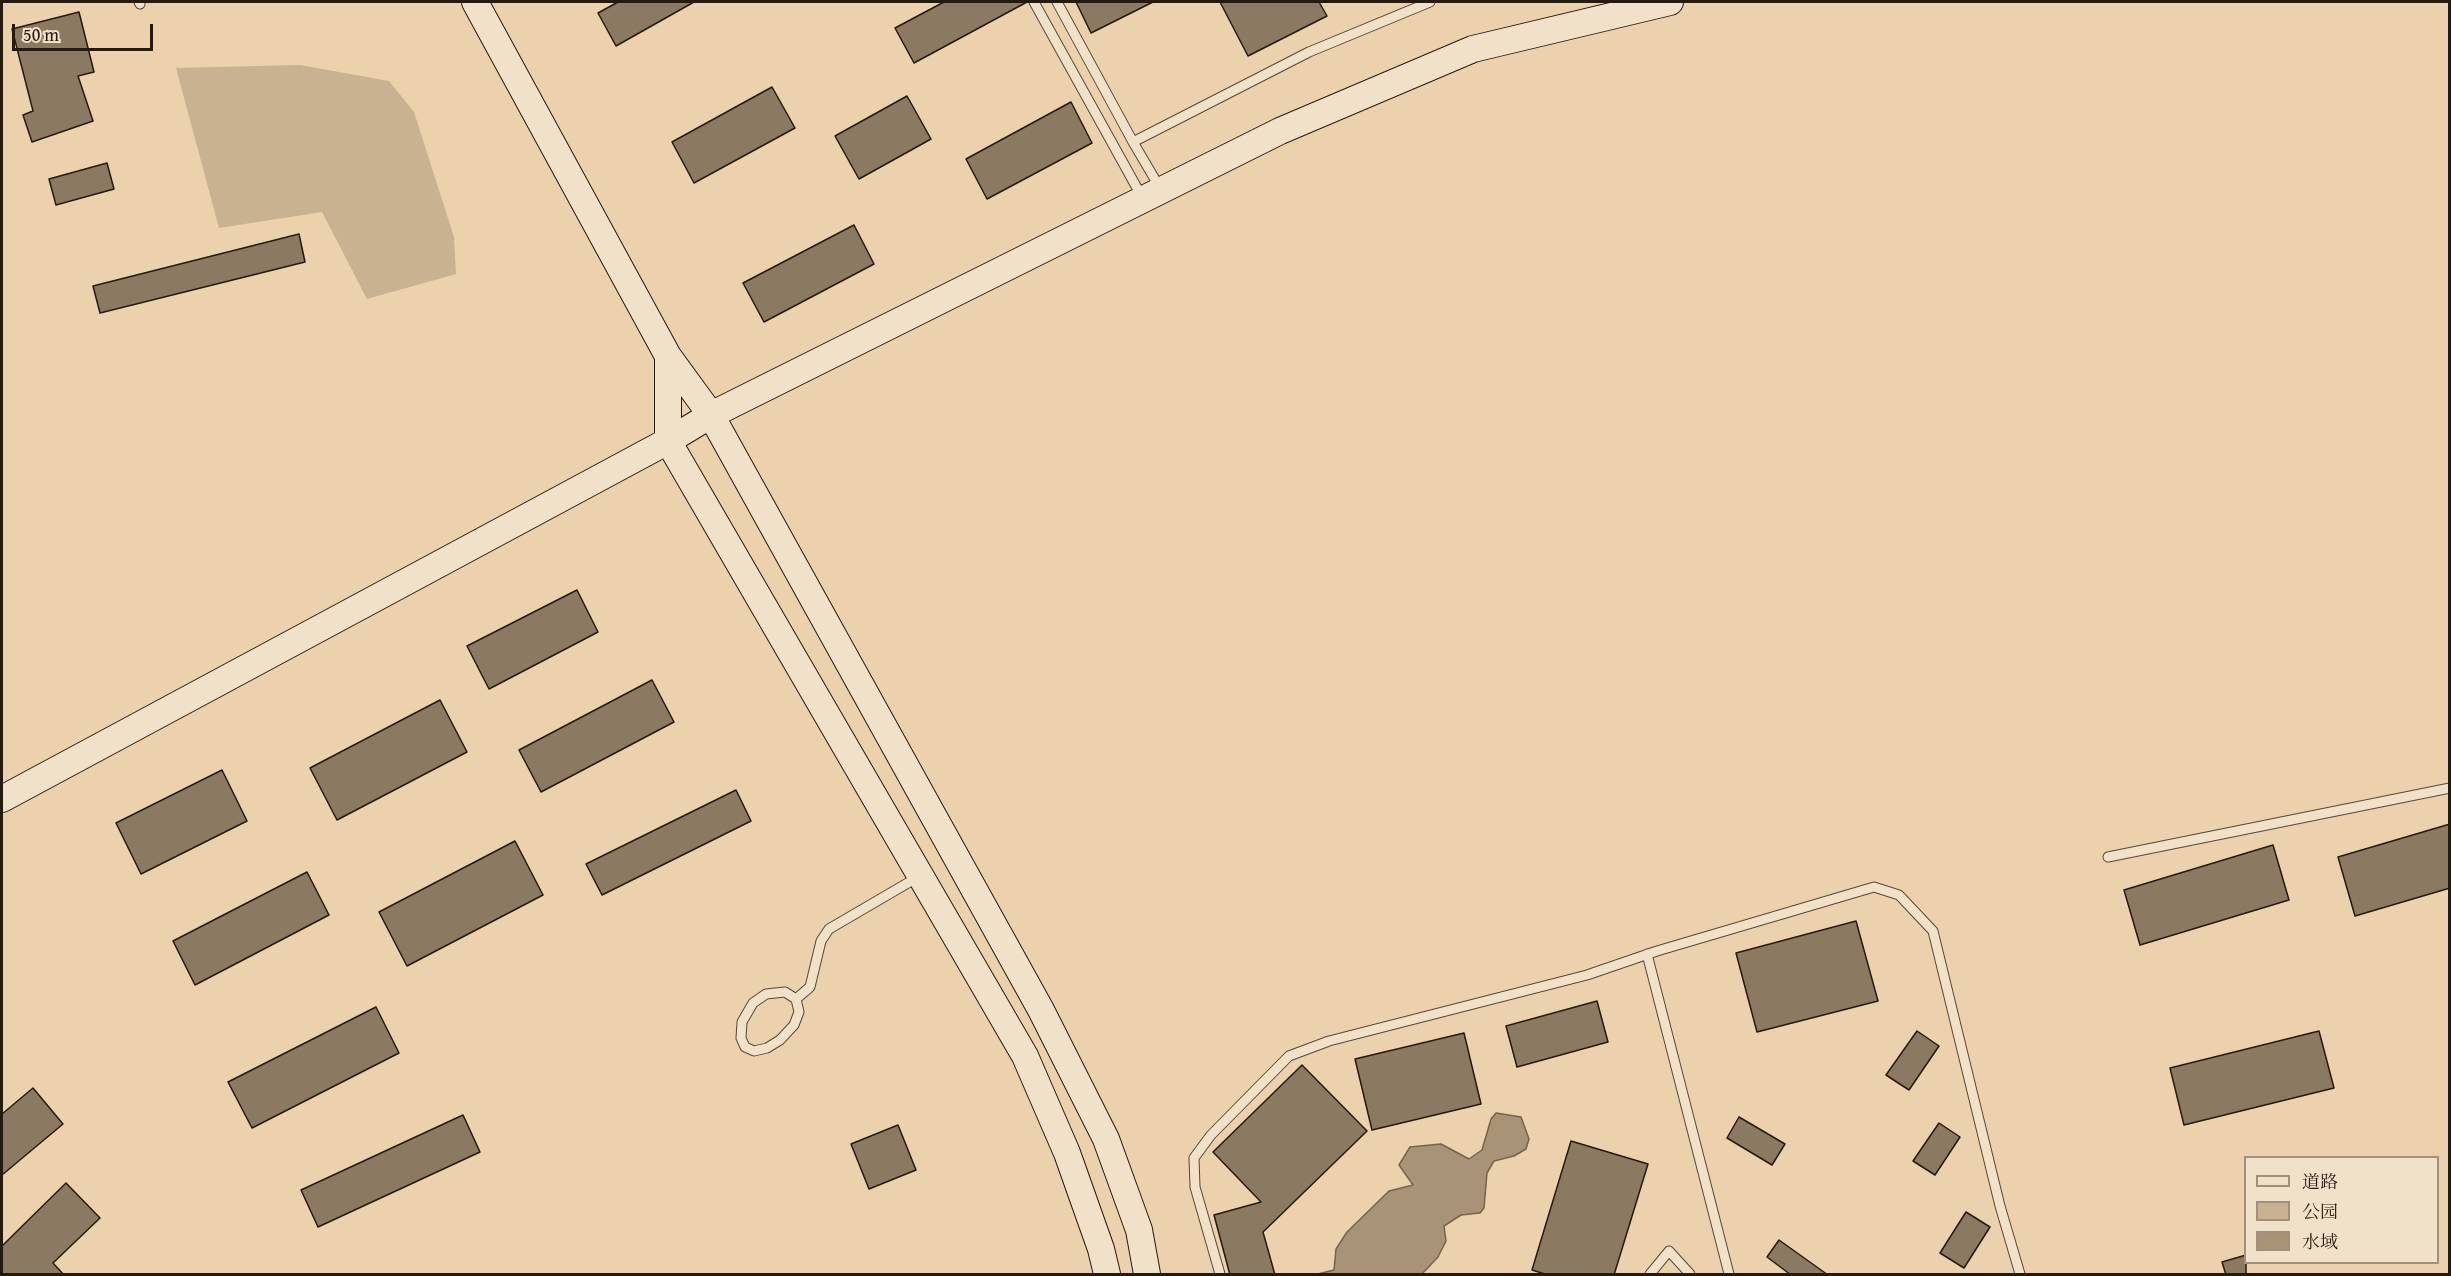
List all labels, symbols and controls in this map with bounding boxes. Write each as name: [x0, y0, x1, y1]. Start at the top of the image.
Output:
scale bar: [15, 12, 156, 50]
text: 50 m: [23, 21, 59, 48]
legend: [2244, 1156, 2439, 1264]
text: 道路: [2302, 1168, 2338, 1195]
text: 公园: [2302, 1198, 2338, 1225]
text: 水域: [2302, 1228, 2338, 1255]

